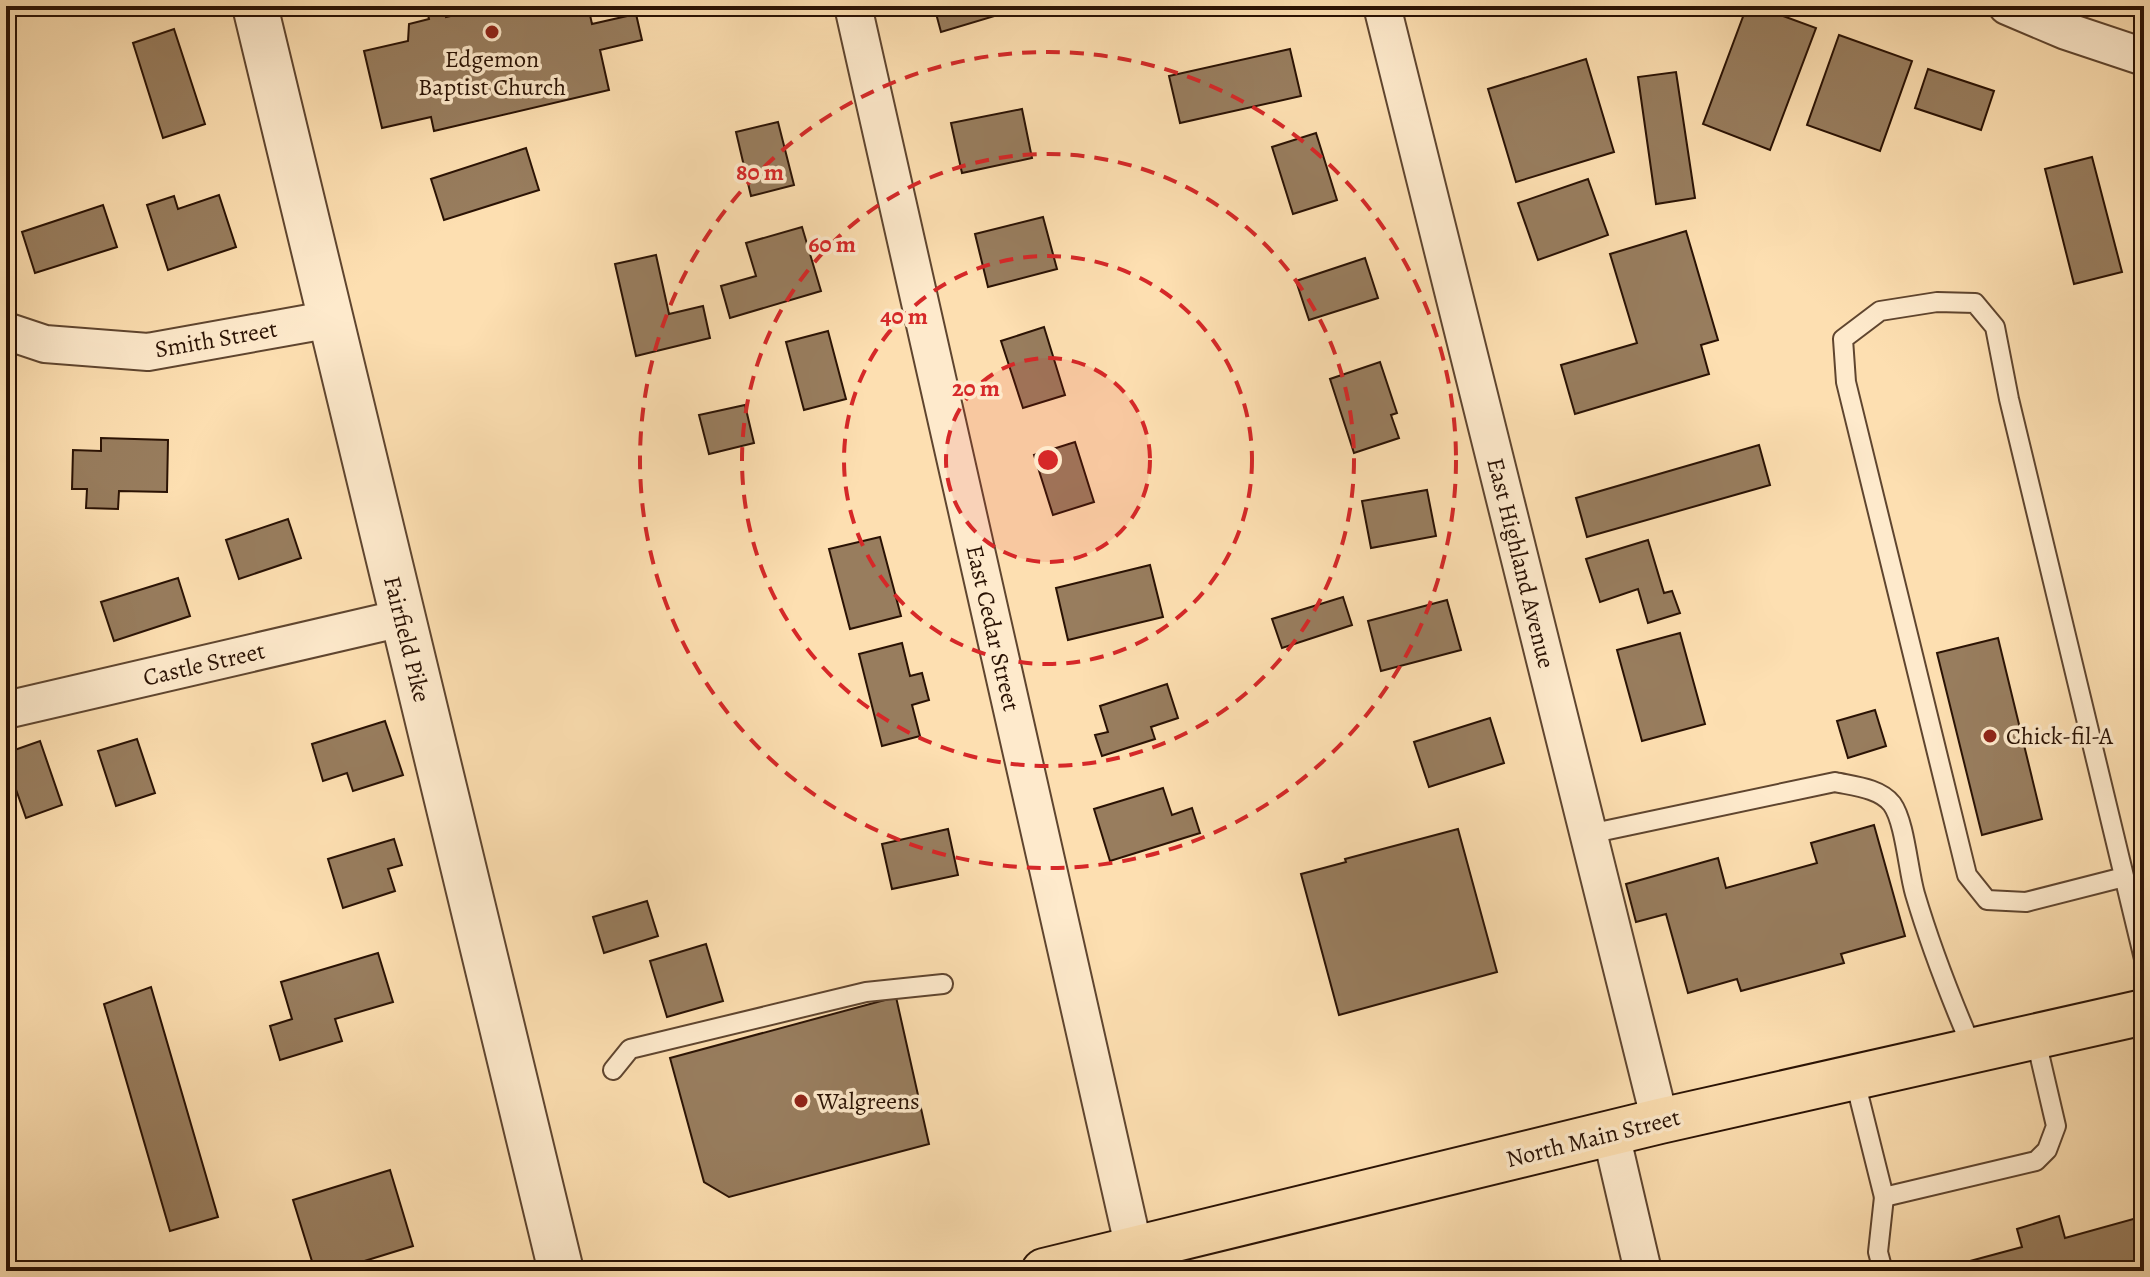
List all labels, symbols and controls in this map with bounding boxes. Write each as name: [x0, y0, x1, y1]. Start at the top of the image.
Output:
marker: Edgemon Baptist Church: [483, 23, 501, 41]
place label: Edgemon Baptist Church: [418, 43, 566, 103]
text: 80 m: [736, 156, 784, 188]
text: 60 m: [808, 228, 856, 260]
text: 40 m: [880, 300, 928, 332]
street label: Smith Street: [152, 312, 280, 366]
text: 20 m: [952, 372, 1000, 404]
centre of rings: [1034, 446, 1062, 474]
street label: East Highland Avenue: [1479, 454, 1563, 672]
street label: East Cedar Street: [958, 542, 1028, 714]
street label: Fairfield Pike: [376, 573, 438, 705]
street label: Castle Street: [140, 634, 268, 694]
place label: Chick-fil-A: [2006, 720, 2114, 752]
marker: Chick-fil-A: [1981, 727, 1999, 745]
place label: Walgreens: [816, 1085, 920, 1117]
marker: Walgreens: [792, 1092, 810, 1110]
street label: North Main Street: [1503, 1101, 1683, 1175]

